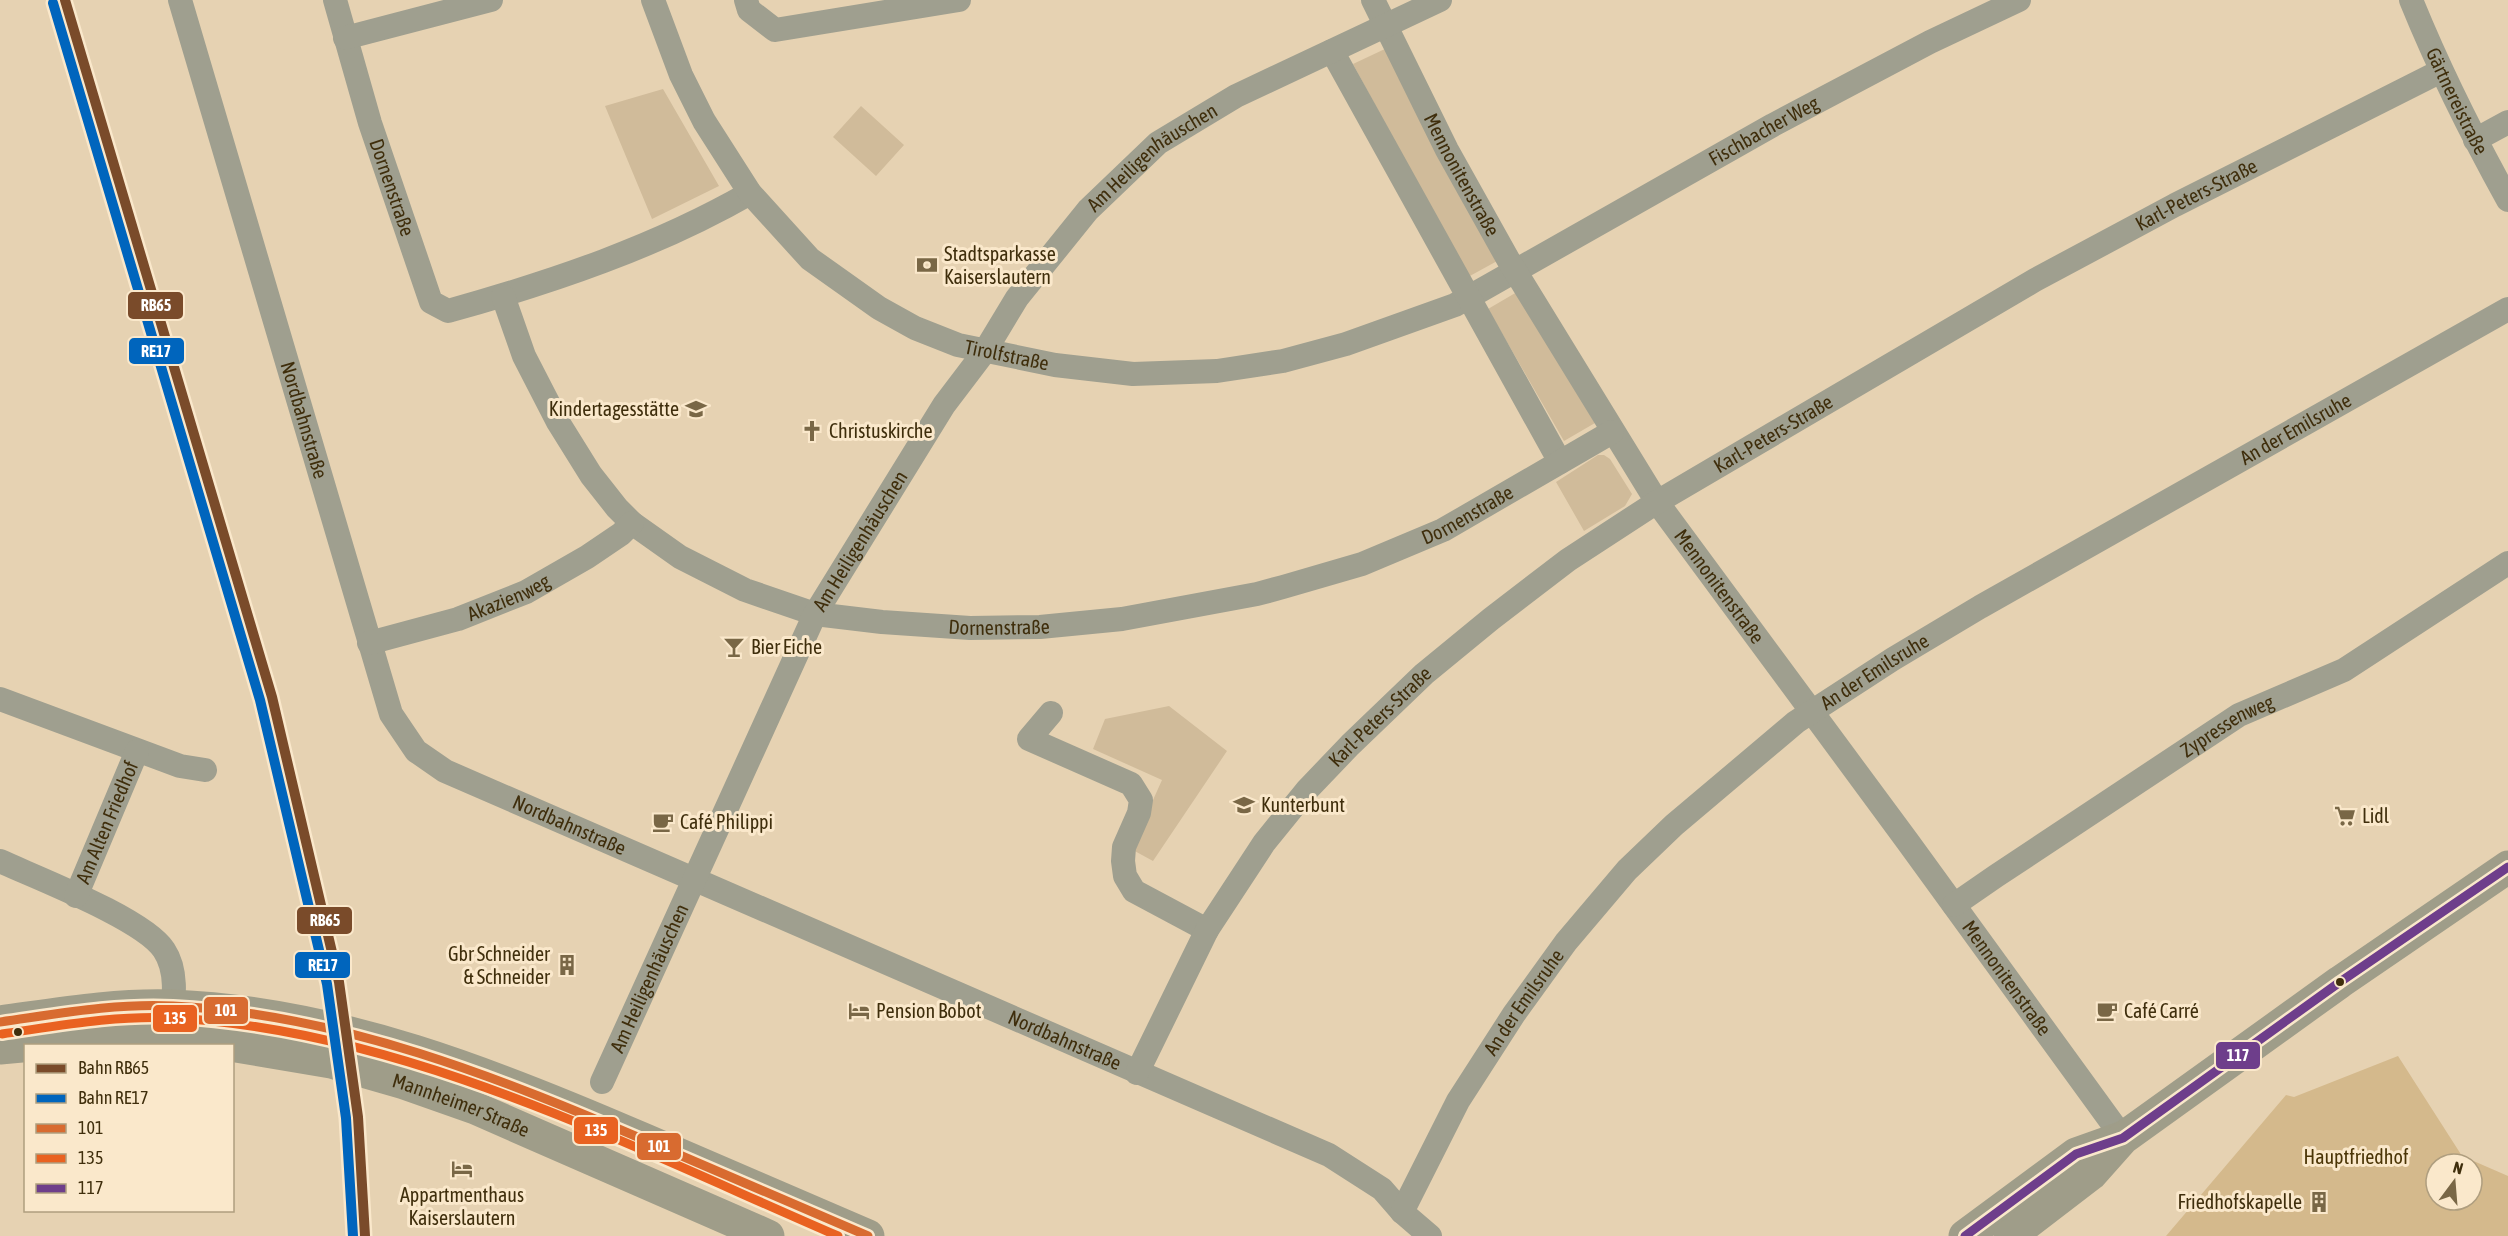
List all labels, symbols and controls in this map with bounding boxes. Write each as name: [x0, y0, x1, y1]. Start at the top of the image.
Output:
street label: Gärtnereistraße: [2422, 44, 2493, 158]
street label: Fischbacher Weg: [1704, 91, 1823, 170]
street label: Am Heiligenhäuschen: [1082, 98, 1221, 216]
street label: Mennonitenstraße: [1420, 109, 1505, 240]
street label: Dornenstraße: [365, 136, 420, 239]
street label: Karl-Peters-Straße: [2131, 154, 2261, 235]
place label: Stadtsparkasse Kaiserslautern: [944, 242, 1056, 288]
bank icon: Stadtsparkasse Kaiserslautern: [915, 253, 939, 277]
line badge: RB65: [127, 291, 184, 320]
text: RB65: [141, 296, 172, 314]
street label: Tirolfstraße: [963, 335, 1051, 374]
line badge: RE17: [128, 337, 185, 365]
text: RE17: [141, 342, 171, 360]
street label: Nordbahnstraße: [276, 359, 333, 481]
street label: An der Emilsruhe: [2236, 388, 2355, 469]
street label: Karl-Peters-Straße: [1710, 390, 1836, 477]
place label: Kindertagesstätte: [549, 397, 679, 420]
school or university icon: Kindertagesstätte: [684, 397, 708, 421]
church icon: Christuskirche: [800, 419, 824, 443]
place label: Christuskirche: [829, 419, 933, 442]
street label: Am Heiligenhäuschen: [808, 466, 912, 615]
street label: Dornenstraße: [1418, 480, 1517, 549]
street label: Mennonitenstraße: [1670, 524, 1769, 648]
street label: Akazienweg: [464, 569, 554, 625]
street label: Dornenstraße: [948, 614, 1051, 639]
street label: An der Emilsruhe: [1816, 628, 1933, 714]
bar icon: Bier Eiche: [722, 635, 746, 659]
place label: Bier Eiche: [751, 635, 822, 658]
street label: Karl-Peters-Straße: [1324, 661, 1435, 771]
street label: Zypressenweg: [2176, 689, 2277, 762]
street label: Am Alten Friedhof: [71, 757, 143, 887]
street label: Nordbahnstraße: [510, 790, 630, 859]
school or university icon: Kunterbunt: [1232, 793, 1256, 817]
place label: Kunterbunt: [1261, 793, 1345, 816]
supermarket icon: Lidl: [2333, 804, 2357, 828]
place label: Lidl: [2362, 804, 2390, 827]
cafe icon: Café Philippi: [651, 810, 675, 834]
place label: Café Philippi: [680, 810, 773, 833]
street label: Am Heiligenhäuschen: [605, 900, 693, 1056]
line badge: RB65: [296, 906, 353, 935]
text: RB65: [310, 911, 341, 929]
street label: Mennonitenstraße: [1958, 916, 2057, 1040]
place label: Gbr Schneider & Schneider: [448, 942, 551, 988]
street label: An der Emilsruhe: [1479, 944, 1568, 1059]
line badge: RE17: [294, 951, 351, 979]
building icon: Gbr Schneider & Schneider: [555, 953, 579, 977]
text: RE17: [308, 956, 338, 974]
unlabelled marker: [2334, 976, 2346, 988]
line badge: 101: [203, 996, 249, 1025]
hotel icon: Pension Bobot: [847, 999, 871, 1023]
place label: Pension Bobot: [876, 999, 982, 1022]
cafe icon: Café Carré: [2095, 999, 2119, 1023]
place label: Café Carré: [2124, 999, 2199, 1022]
text: 101: [215, 1001, 238, 1019]
line badge: 135: [152, 1004, 198, 1033]
street label: Nordbahnstraße: [1005, 1005, 1125, 1074]
text: 135: [164, 1009, 187, 1027]
unlabelled marker: [12, 1026, 24, 1038]
line badge: 117: [2215, 1041, 2261, 1070]
legend: [24, 1044, 234, 1212]
text: 117: [2227, 1046, 2249, 1064]
text: Bahn RB65: [78, 1057, 149, 1078]
street label: Mannheimer Straße: [390, 1068, 533, 1141]
text: Bahn RE17: [78, 1087, 148, 1108]
line badge: 135: [573, 1116, 619, 1145]
text: 101: [78, 1117, 103, 1138]
text: 135: [585, 1121, 608, 1139]
line badge: 101: [636, 1132, 682, 1161]
text: 101: [648, 1137, 671, 1155]
park label: Hauptfriedhof: [2304, 1145, 2409, 1168]
text: 135: [78, 1147, 103, 1168]
north arrow: [2424, 1152, 2484, 1212]
hotel icon: Appartmenthaus Kaiserslautern: [450, 1157, 474, 1181]
text: N: [2451, 1158, 2465, 1178]
text: 117: [78, 1177, 103, 1198]
place label: Appartmenthaus Kaiserslautern: [400, 1183, 524, 1229]
place label: Friedhofskapelle: [2178, 1190, 2302, 1213]
building icon: Friedhofskapelle: [2307, 1190, 2331, 1214]

